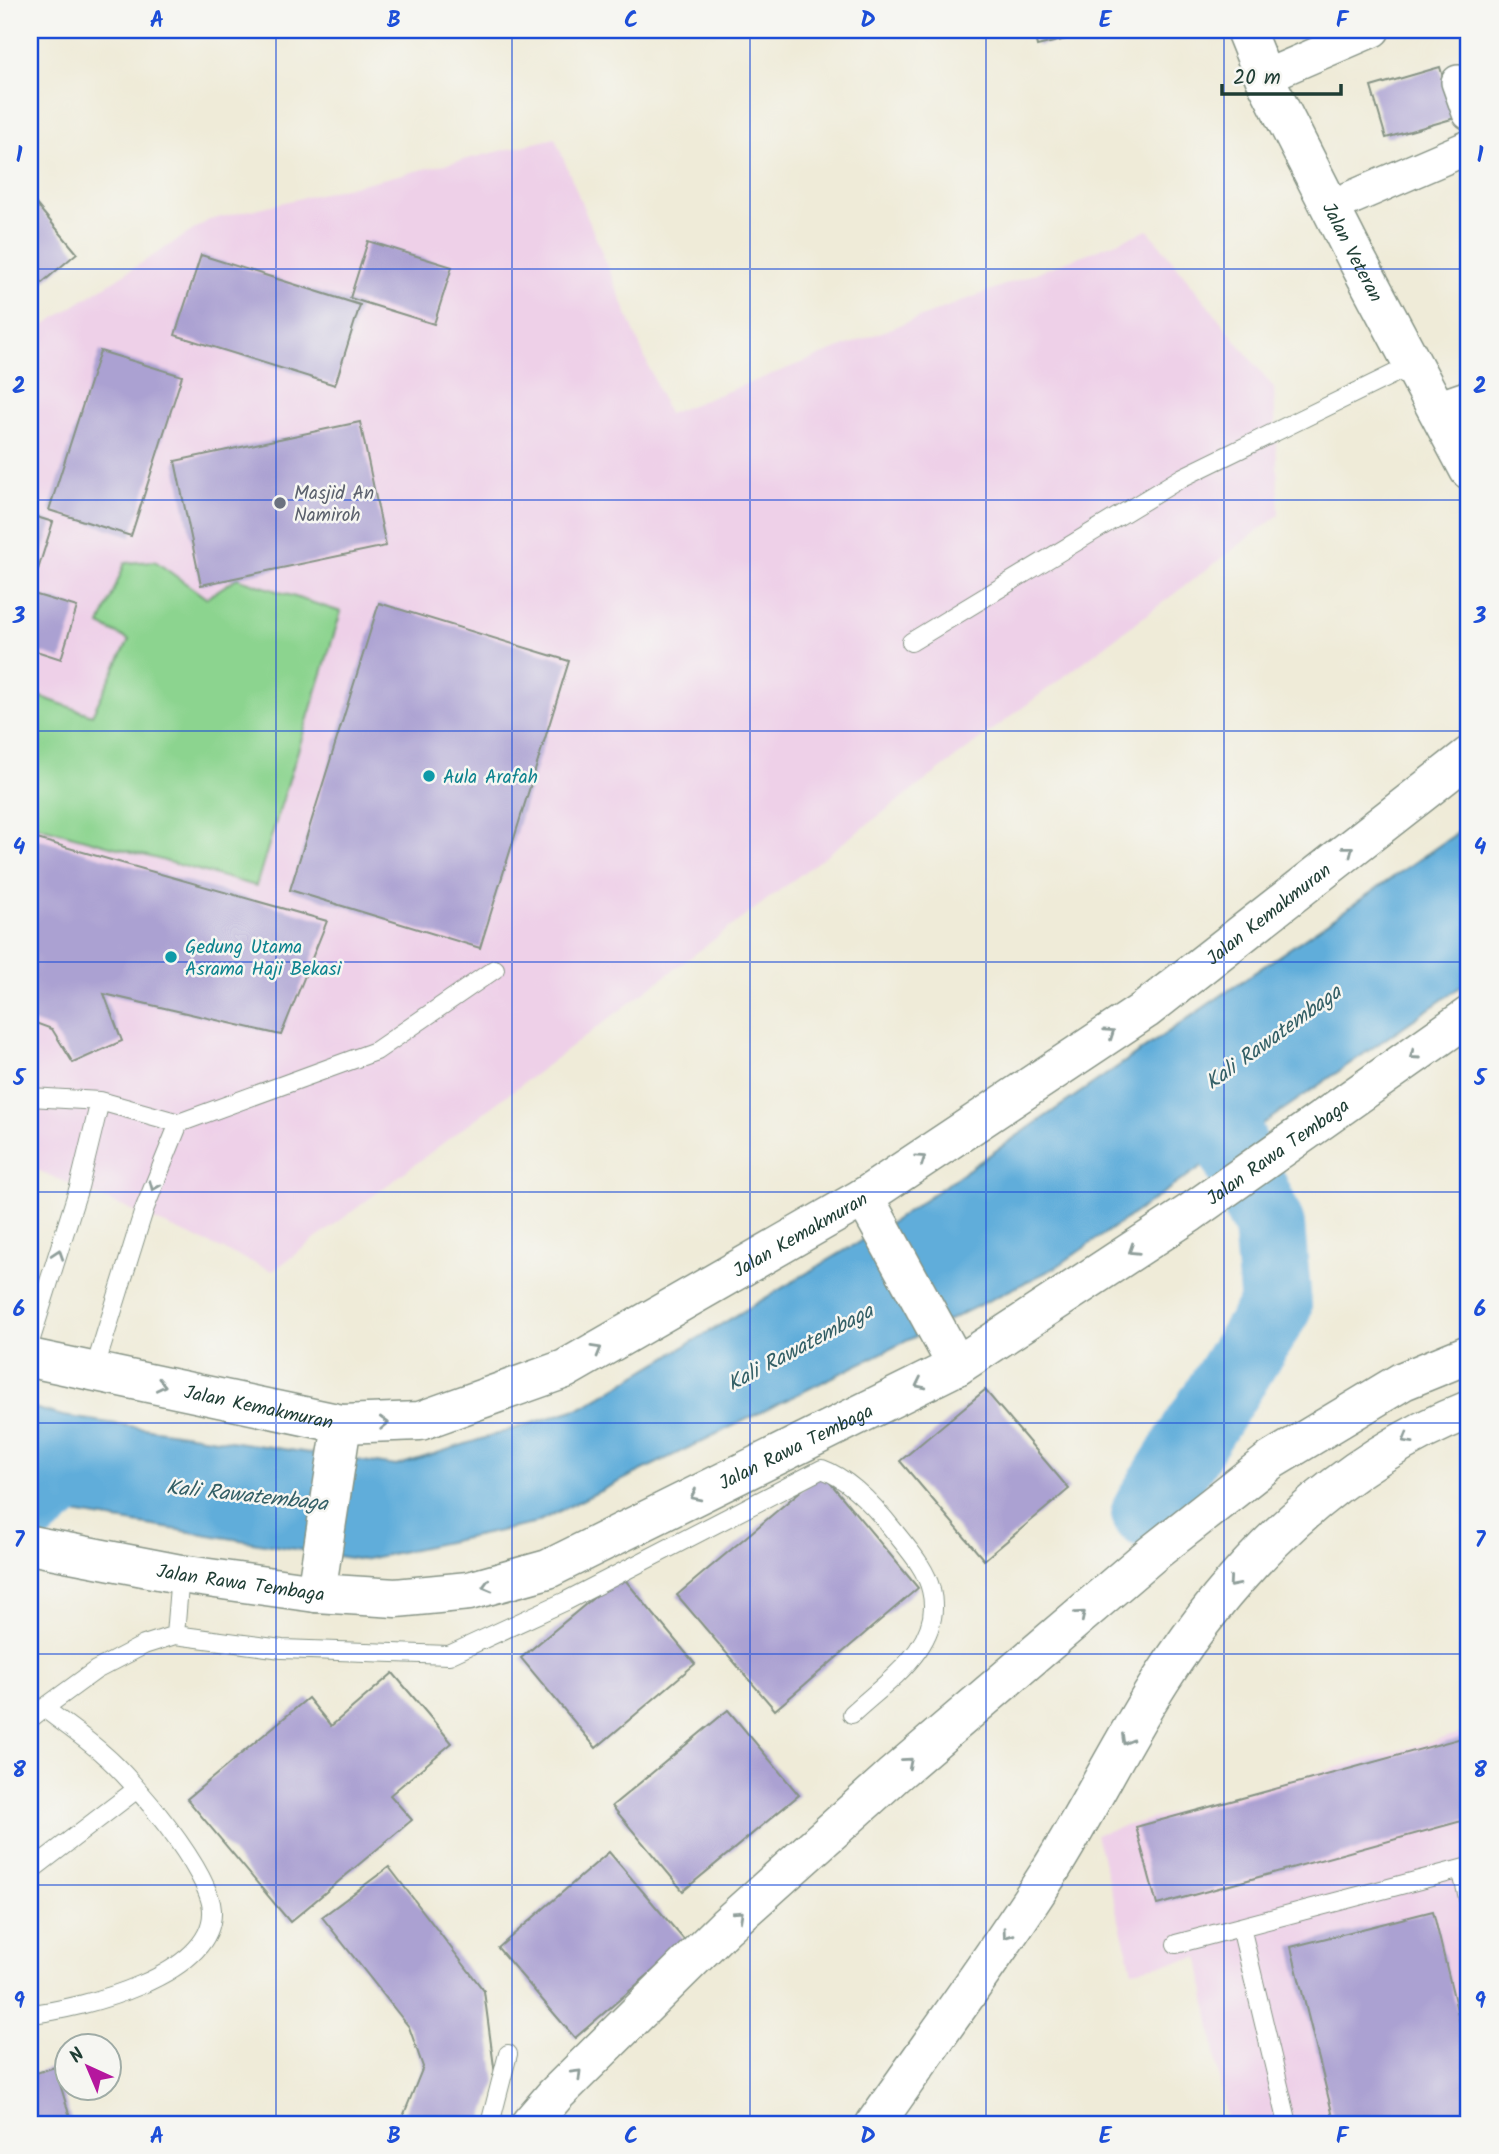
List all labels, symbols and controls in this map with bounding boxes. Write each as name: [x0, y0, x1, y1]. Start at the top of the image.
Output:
text: A: [150, 3, 164, 39]
text: B: [387, 3, 401, 39]
text: C: [624, 3, 638, 39]
text: D: [860, 3, 876, 39]
text: E: [1099, 3, 1113, 39]
text: F: [1336, 3, 1350, 39]
scale bar: [1222, 52, 1342, 96]
text: 20 m: [1233, 62, 1281, 95]
text: 1: [16, 138, 23, 174]
text: 1: [1477, 138, 1484, 174]
street label: Jalan Veteran: [1313, 197, 1390, 308]
text: 2: [12, 369, 26, 405]
text: 2: [1473, 369, 1487, 405]
place label: Masjid An Namiroh: [294, 479, 374, 531]
marker: Masjid An Namiroh: [272, 495, 288, 511]
text: 3: [12, 599, 26, 635]
text: 3: [1473, 599, 1487, 635]
place label: Aula Arafah: [443, 763, 538, 793]
marker: Aula Arafah: [421, 768, 437, 784]
text: 4: [13, 830, 26, 866]
text: 4: [1474, 830, 1487, 866]
one-way arrow: [1341, 846, 1354, 859]
street label: Jalan Kemakmuran: [1201, 856, 1338, 974]
place label: Gedung Utama Asrama Haji Bekasi: [185, 933, 343, 985]
marker: Gedung Utama Asrama Haji Bekasi: [163, 949, 179, 965]
water label: Kali Rawatembaga: [1199, 977, 1350, 1099]
one-way arrow: [1102, 1029, 1115, 1041]
one-way arrow: [1409, 1047, 1422, 1059]
text: 5: [12, 1061, 27, 1097]
text: 5: [1473, 1061, 1488, 1097]
street label: Jalan Rawa Tembaga: [1201, 1092, 1356, 1214]
one-way arrow: [913, 1154, 926, 1167]
one-way arrow: [148, 1180, 162, 1192]
street label: Jalan Kemakmuran: [728, 1185, 874, 1286]
one-way arrow: [1128, 1242, 1141, 1255]
one-way arrow: [49, 1248, 64, 1260]
text: 6: [13, 1292, 25, 1328]
text: 6: [1474, 1292, 1486, 1328]
water label: Kali Rawatembaga: [721, 1295, 881, 1401]
one-way arrow: [590, 1345, 603, 1358]
one-way arrow: [915, 1376, 927, 1390]
one-way arrow: [155, 1377, 167, 1392]
street label: Jalan Kemakmuran: [181, 1378, 336, 1439]
street label: Jalan Rawa Tembaga: [714, 1397, 879, 1499]
one-way arrow: [379, 1415, 390, 1430]
one-way arrow: [1402, 1430, 1415, 1443]
water label: Kali Rawatembaga: [165, 1472, 330, 1521]
one-way arrow: [690, 1488, 702, 1502]
text: 7: [14, 1523, 26, 1559]
text: 7: [1475, 1523, 1487, 1559]
street label: Jalan Rawa Tembaga: [154, 1557, 325, 1610]
one-way arrow: [1229, 1574, 1241, 1587]
one-way arrow: [481, 1578, 493, 1592]
one-way arrow: [1073, 1611, 1086, 1623]
one-way arrow: [1121, 1733, 1134, 1745]
text: 8: [12, 1753, 26, 1789]
text: 8: [1473, 1753, 1487, 1789]
one-way arrow: [900, 1758, 913, 1771]
one-way arrow: [731, 1911, 744, 1923]
one-way arrow: [1003, 1926, 1015, 1939]
text: 9: [13, 1984, 25, 2020]
text: 9: [1474, 1984, 1486, 2020]
north arrow: [52, 2032, 122, 2102]
text: N: [63, 2041, 92, 2071]
one-way arrow: [568, 2069, 581, 2082]
text: A: [150, 2119, 164, 2154]
text: B: [387, 2119, 401, 2154]
text: C: [624, 2119, 638, 2154]
text: D: [860, 2119, 876, 2154]
text: E: [1099, 2119, 1113, 2154]
text: F: [1336, 2119, 1350, 2154]

